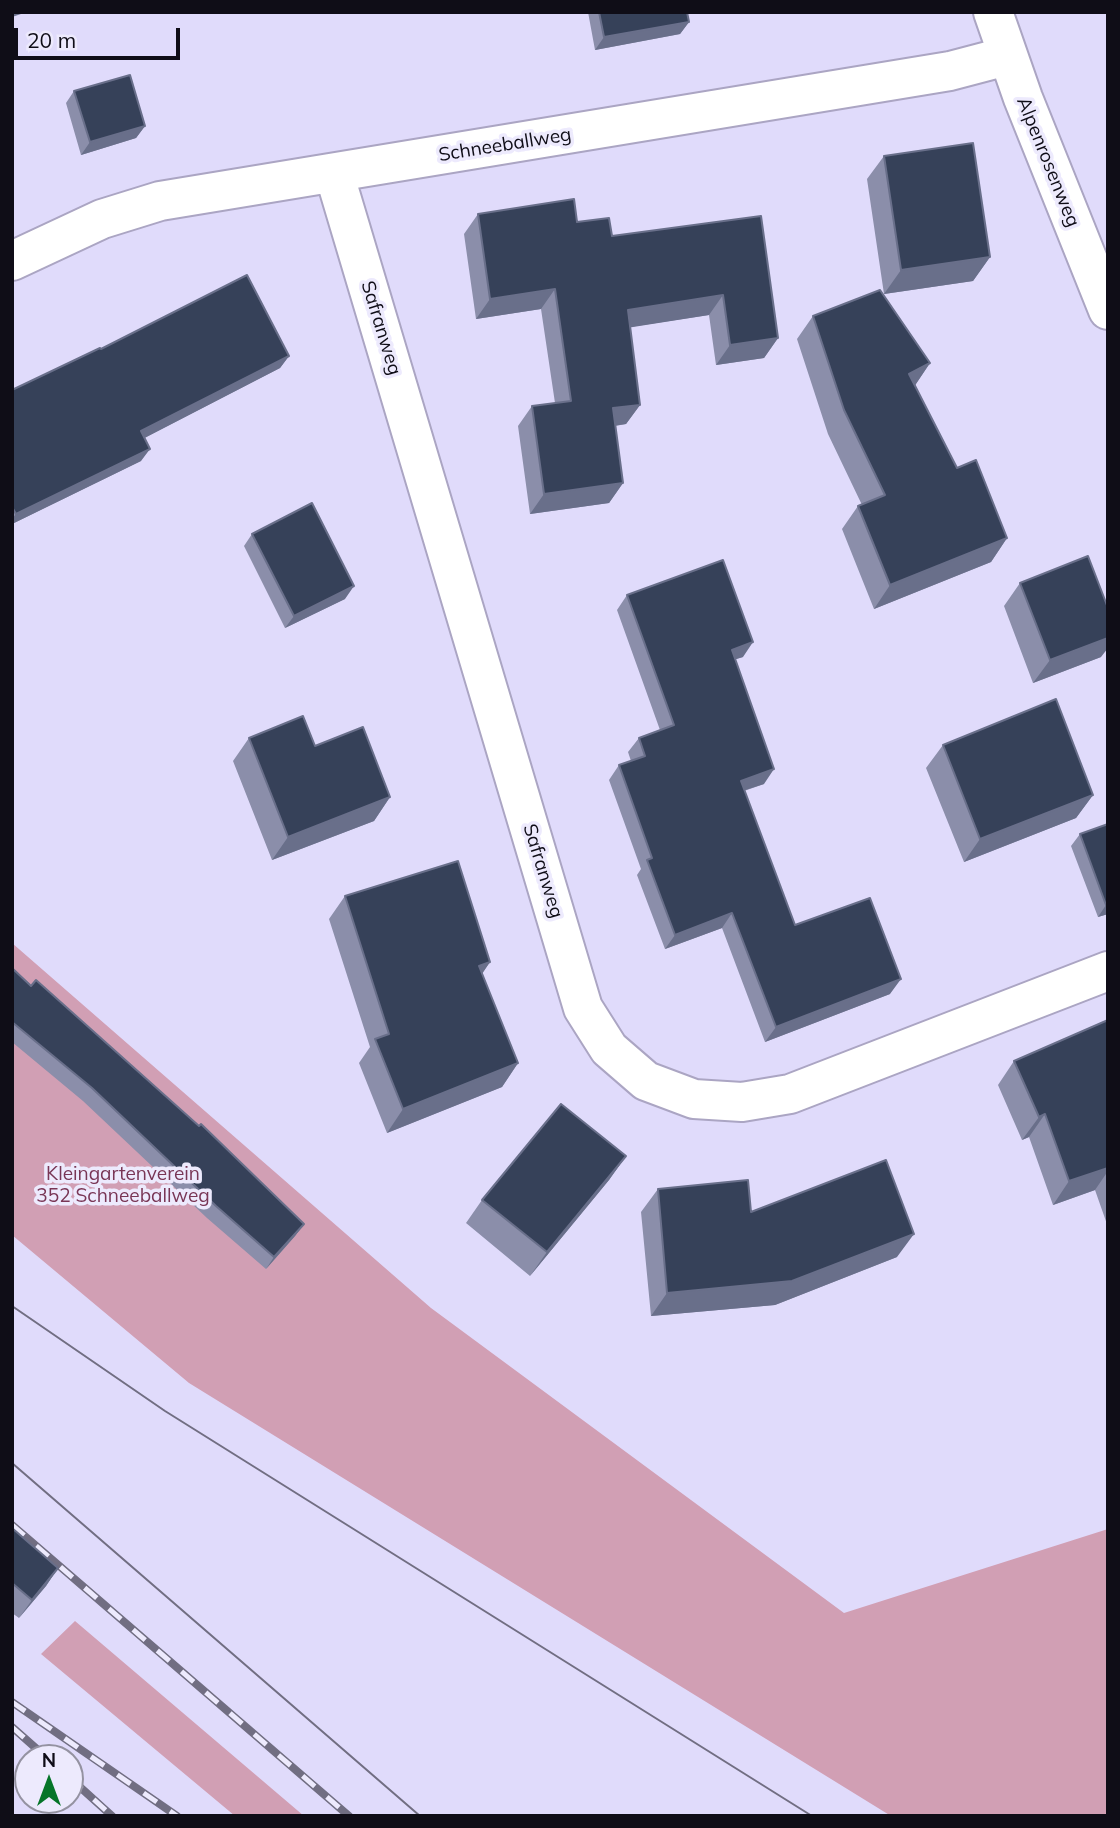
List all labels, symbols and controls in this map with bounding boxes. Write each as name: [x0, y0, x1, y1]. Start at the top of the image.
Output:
scale bar: [18, 14, 184, 58]
text: 20 m: [27, 27, 76, 53]
street label: Alpenrosenweg: [1012, 94, 1084, 230]
street label: Schneeballweg: [437, 123, 573, 167]
street label: Safranweg: [356, 278, 406, 378]
street label: Safranweg: [518, 821, 568, 921]
park label: Kleingartenverein 352 Schneeballweg: [36, 1163, 210, 1207]
north arrow: [14, 1744, 84, 1814]
text: N: [42, 1748, 56, 1772]

